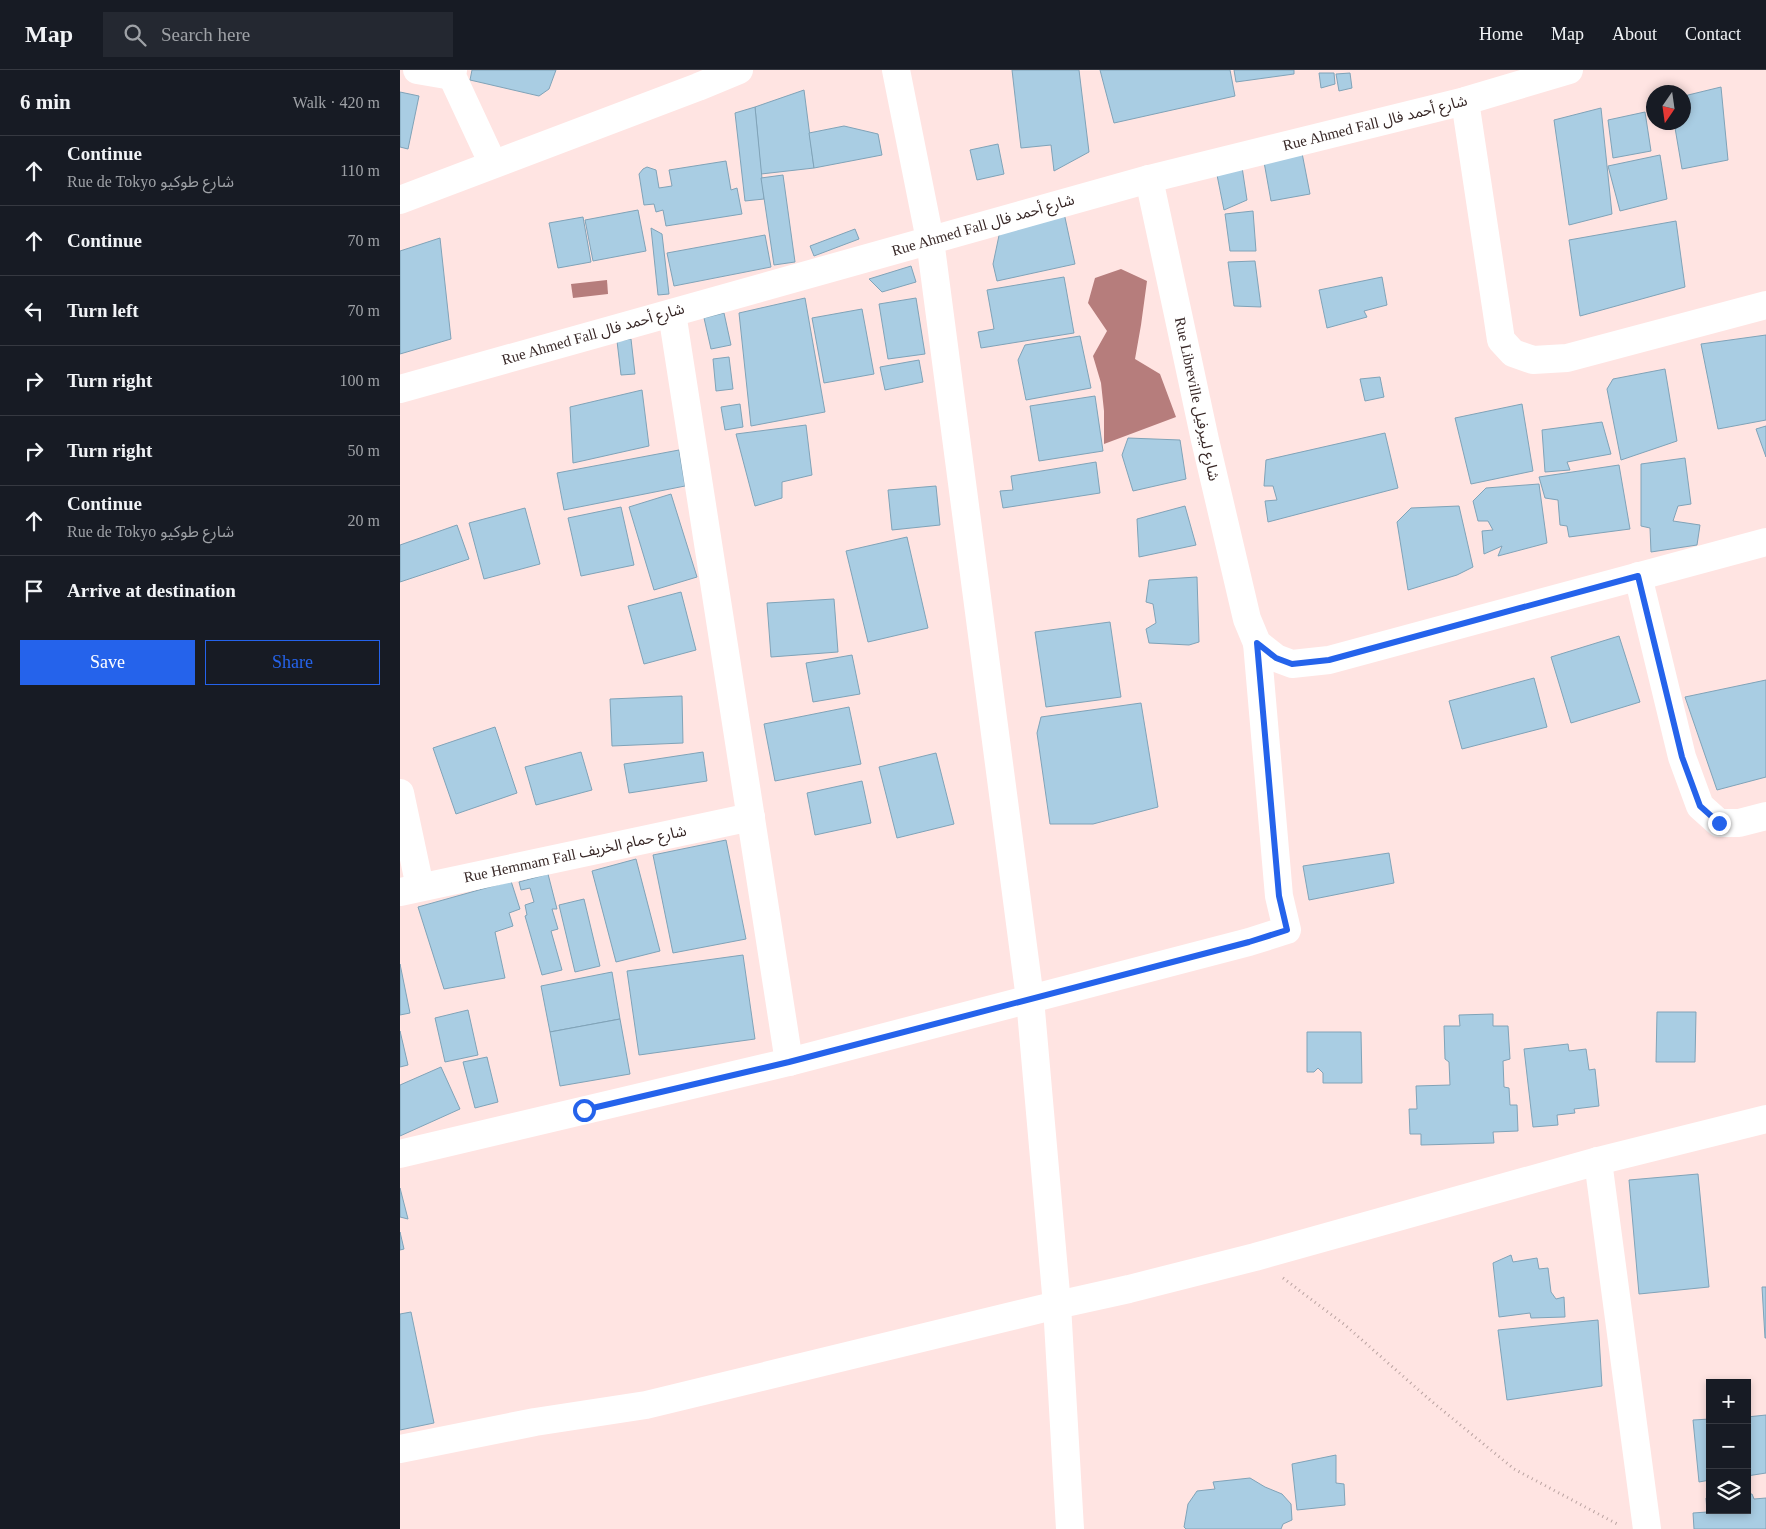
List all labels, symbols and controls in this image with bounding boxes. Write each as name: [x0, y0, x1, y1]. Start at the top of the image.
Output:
search box: [103, 12, 453, 57]
text: Map: [25, 21, 73, 47]
icon: search: [121, 21, 149, 49]
text: Search here: [161, 24, 250, 45]
text: Home: [1479, 24, 1523, 44]
text: Map: [1551, 24, 1584, 44]
text: About: [1612, 24, 1657, 44]
text: Contact: [1685, 24, 1741, 44]
north arrow: [1646, 85, 1691, 130]
text: 6 min: [20, 90, 71, 114]
street label: Rue Ahmed Fall شارع أحمد فال: [1281, 91, 1470, 158]
text: Walk · 420 m: [293, 94, 380, 111]
text: Continue: [67, 143, 142, 164]
icon: ahead: [20, 157, 48, 185]
text: 110 m: [340, 162, 380, 179]
text: Rue de Tokyo شارع طوكيو: [67, 173, 234, 190]
street label: Rue Ahmed Fall شارع أحمد فال: [890, 190, 1078, 263]
icon: ahead: [20, 227, 48, 255]
text: Continue: [67, 230, 142, 251]
text: 70 m: [348, 232, 380, 249]
icon: left: [20, 297, 48, 325]
street label: Rue Ahmed Fall شارع أحمد فال: [500, 299, 688, 372]
text: Turn left: [67, 300, 139, 321]
text: 70 m: [348, 302, 380, 319]
street label: Rue Libreville شارع ليبرفيل: [1168, 316, 1222, 483]
icon: right: [20, 367, 48, 395]
text: Turn right: [67, 370, 152, 391]
text: 100 m: [340, 372, 380, 389]
icon: right: [20, 437, 48, 465]
text: Turn right: [67, 440, 152, 461]
text: 50 m: [348, 442, 380, 459]
text: Continue: [67, 493, 142, 514]
icon: ahead: [20, 507, 48, 535]
text: 20 m: [348, 512, 380, 529]
text: Rue de Tokyo شارع طوكيو: [67, 523, 234, 540]
icon: arrive: [20, 577, 48, 605]
text: Arrive at destination: [67, 580, 236, 601]
button: Save: [20, 640, 195, 685]
button: Share: [205, 640, 380, 685]
route end: [1708, 812, 1731, 835]
street label: Rue Hemmam Fall شارع حمام الخريف: [462, 823, 689, 889]
route start: [573, 1099, 596, 1122]
map controls: [1706, 1379, 1751, 1514]
button: +: [1706, 1379, 1751, 1424]
button: −: [1706, 1424, 1751, 1469]
button: layers: [1706, 1469, 1751, 1514]

